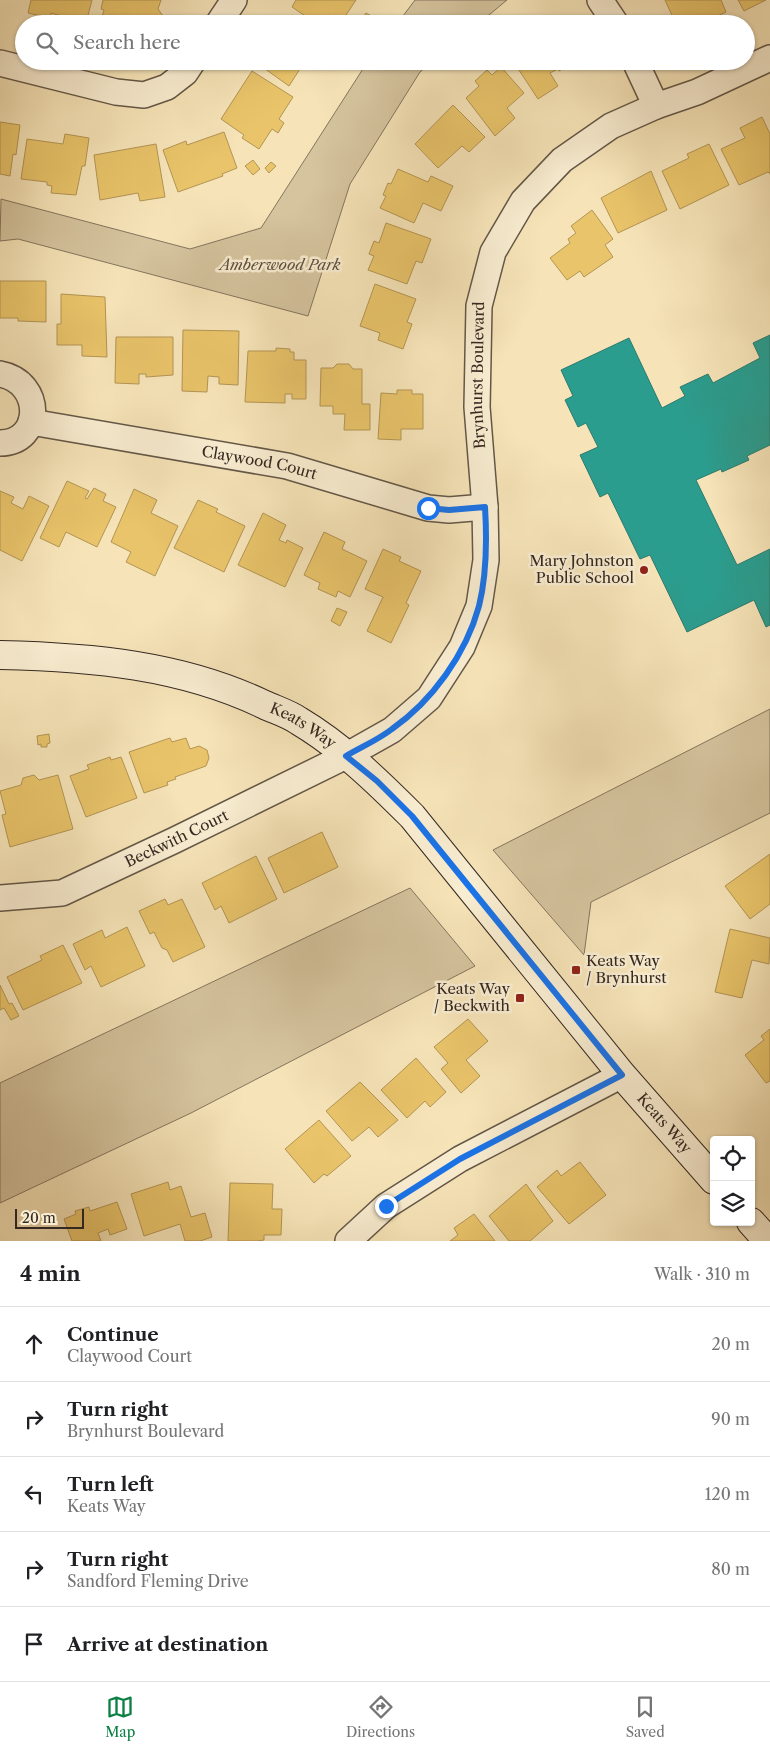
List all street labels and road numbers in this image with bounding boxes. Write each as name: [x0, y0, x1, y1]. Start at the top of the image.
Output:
street label: Brynhurst Boulevard: [467, 301, 489, 450]
street label: Claywood Court: [200, 442, 320, 484]
street label: Keats Way: [267, 698, 341, 753]
street label: Beckwith Court: [122, 805, 232, 871]
street label: Keats Way: [633, 1089, 697, 1157]

